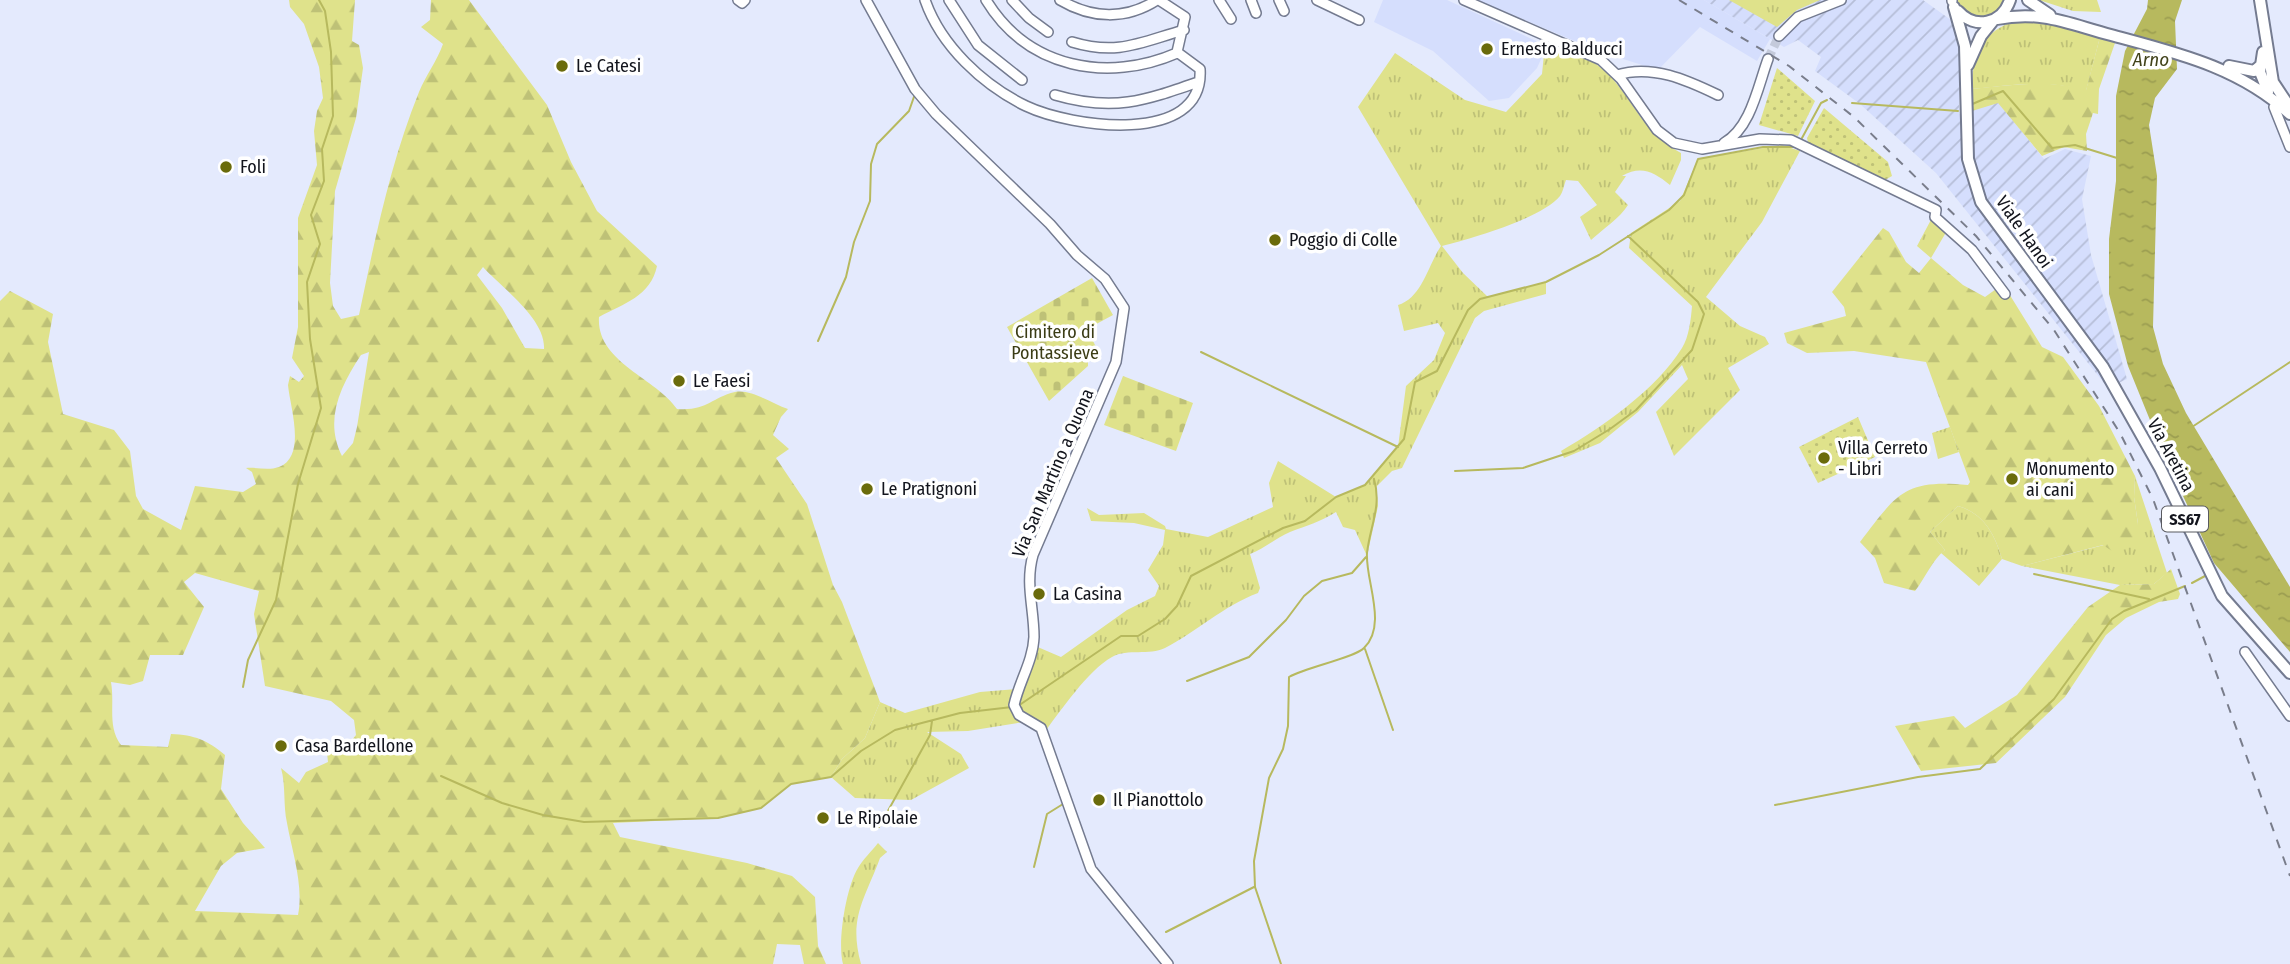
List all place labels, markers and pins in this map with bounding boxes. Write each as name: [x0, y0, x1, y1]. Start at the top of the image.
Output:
place label: Ernesto Balducci: [1501, 38, 1623, 60]
marker: Ernesto Balducci: [1479, 41, 1495, 57]
place label: Le Catesi: [576, 55, 641, 77]
marker: Le Catesi: [554, 58, 570, 74]
place label: Foli: [240, 156, 266, 178]
marker: Foli: [218, 159, 234, 175]
place label: Poggio di Colle: [1289, 229, 1398, 251]
marker: Poggio di Colle: [1267, 232, 1283, 248]
place label: Le Faesi: [693, 370, 750, 392]
marker: Le Faesi: [671, 373, 687, 389]
place label: Villa Cerreto - Libri: [1838, 437, 1928, 480]
marker: Villa Cerreto - Libri: [1816, 450, 1832, 466]
place label: Monumento ai cani: [2026, 458, 2114, 501]
marker: Monumento ai cani: [2004, 471, 2020, 487]
place label: Le Pratignoni: [881, 478, 977, 500]
marker: Le Pratignoni: [859, 481, 875, 497]
place label: La Casina: [1053, 583, 1122, 605]
marker: La Casina: [1031, 586, 1047, 602]
place label: Casa Bardellone: [295, 735, 414, 757]
marker: Casa Bardellone: [273, 738, 289, 754]
place label: Il Pianottolo: [1113, 789, 1204, 811]
marker: Il Pianottolo: [1091, 792, 1107, 808]
place label: Le Ripolaie: [837, 807, 918, 829]
marker: Le Ripolaie: [815, 810, 831, 826]

